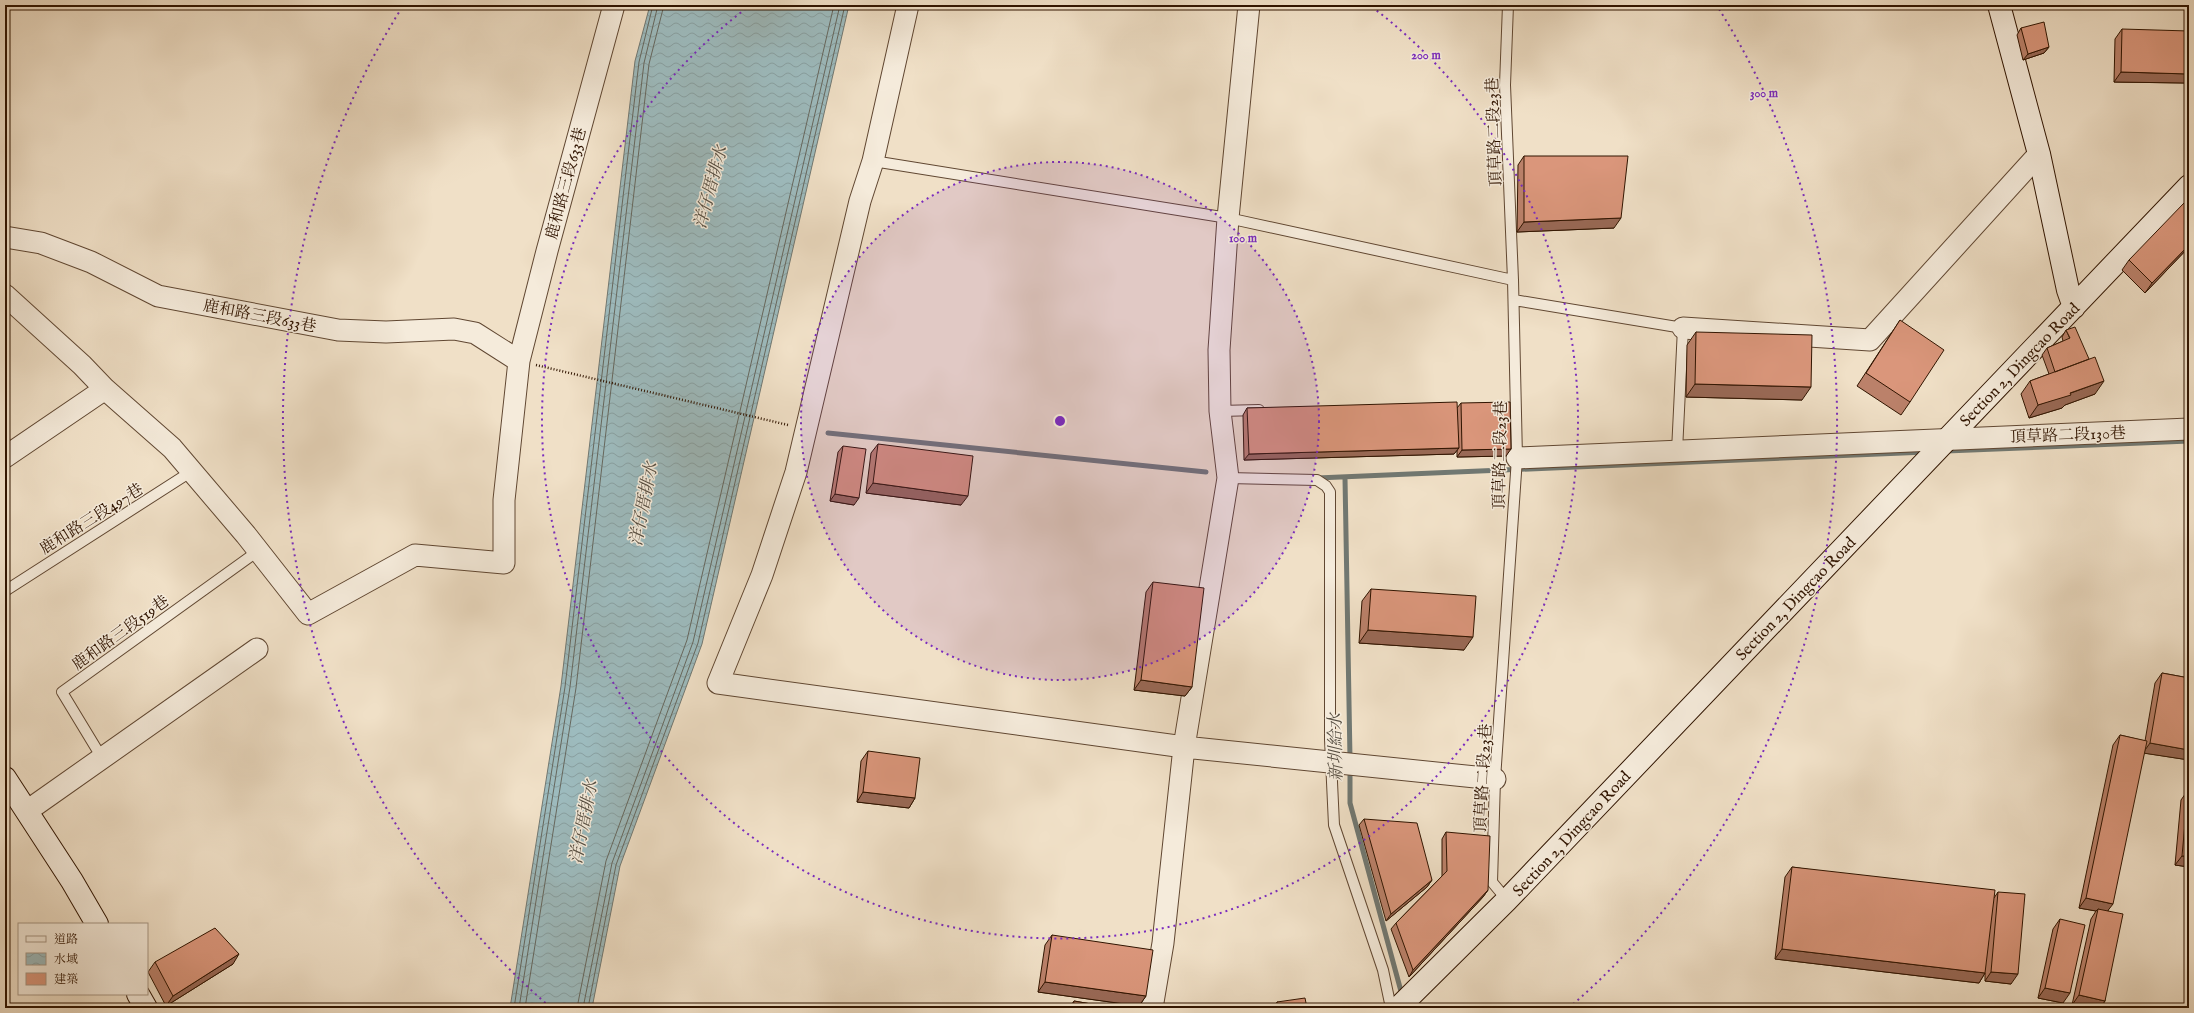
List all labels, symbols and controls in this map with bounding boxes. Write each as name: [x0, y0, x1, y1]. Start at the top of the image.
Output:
text: 200 m: [1411, 48, 1441, 63]
street label: 頂草路二段23巷: [1483, 77, 1507, 187]
text: 300 m: [1750, 86, 1779, 101]
street label: 鹿和路三段633巷: [542, 126, 591, 242]
water label: 洋仔厝排水: [690, 142, 733, 231]
text: 100 m: [1229, 231, 1258, 246]
street label: 鹿和路三段633巷: [201, 296, 318, 338]
street label: Section 2, Dingcao Road: [1956, 299, 2085, 431]
street label: 頂草路二段23巷: [1490, 400, 1512, 510]
centre of rings: [1053, 414, 1067, 428]
street label: 頂草路二段130巷: [2010, 424, 2126, 448]
water label: 洋仔厝排水: [626, 459, 663, 548]
street label: 鹿和路三段497巷: [37, 480, 148, 560]
street label: Section 2, Dingcao Road: [1732, 533, 1861, 665]
street label: 鹿和路三段519巷: [69, 592, 173, 675]
water label: 新圳給水: [1325, 711, 1348, 781]
street label: 頂草路二段23巷: [1471, 723, 1497, 833]
street label: Section 2, Dingcao Road: [1509, 767, 1636, 901]
water label: 洋仔厝排水: [566, 777, 603, 866]
legend: [18, 923, 148, 995]
text: 道路: [54, 932, 78, 947]
text: 水域: [54, 952, 78, 967]
text: 建築: [54, 972, 78, 987]

